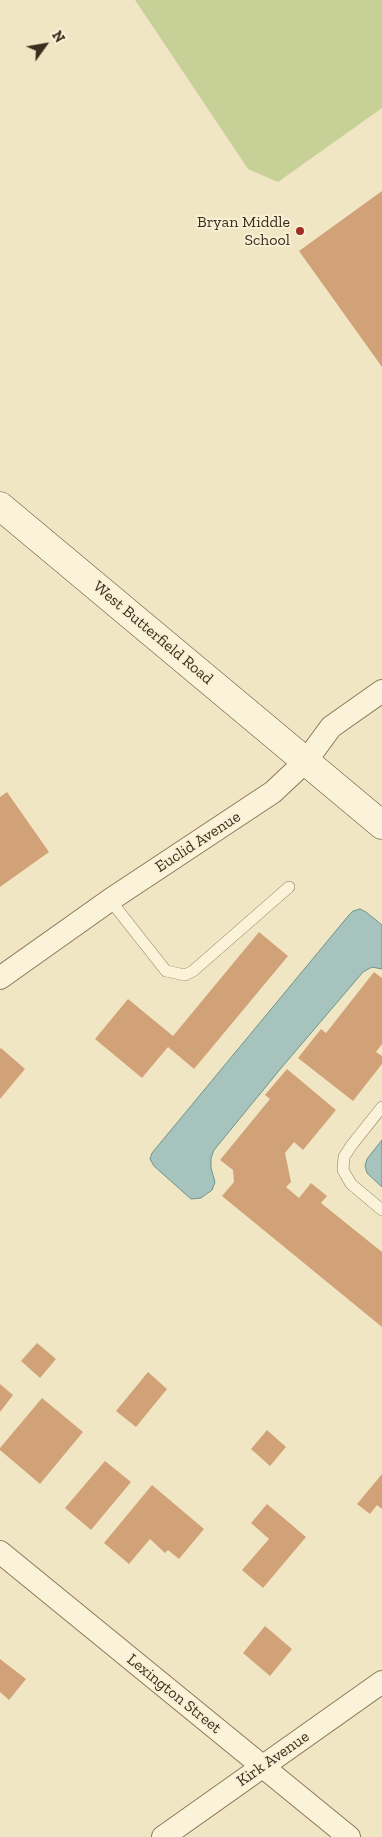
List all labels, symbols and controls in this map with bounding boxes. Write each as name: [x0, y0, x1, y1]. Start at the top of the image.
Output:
north arrow: [20, 20, 70, 70]
text: N: [48, 28, 68, 46]
place label: Bryan Middle School: [197, 212, 290, 250]
marker: Bryan Middle School: [294, 225, 306, 237]
street label: West Butterfield Road: [89, 577, 217, 689]
street label: Euclid Avenue: [152, 807, 244, 877]
street label: Lexington Street: [123, 1650, 225, 1738]
street label: Kirk Avenue: [233, 1727, 313, 1791]

